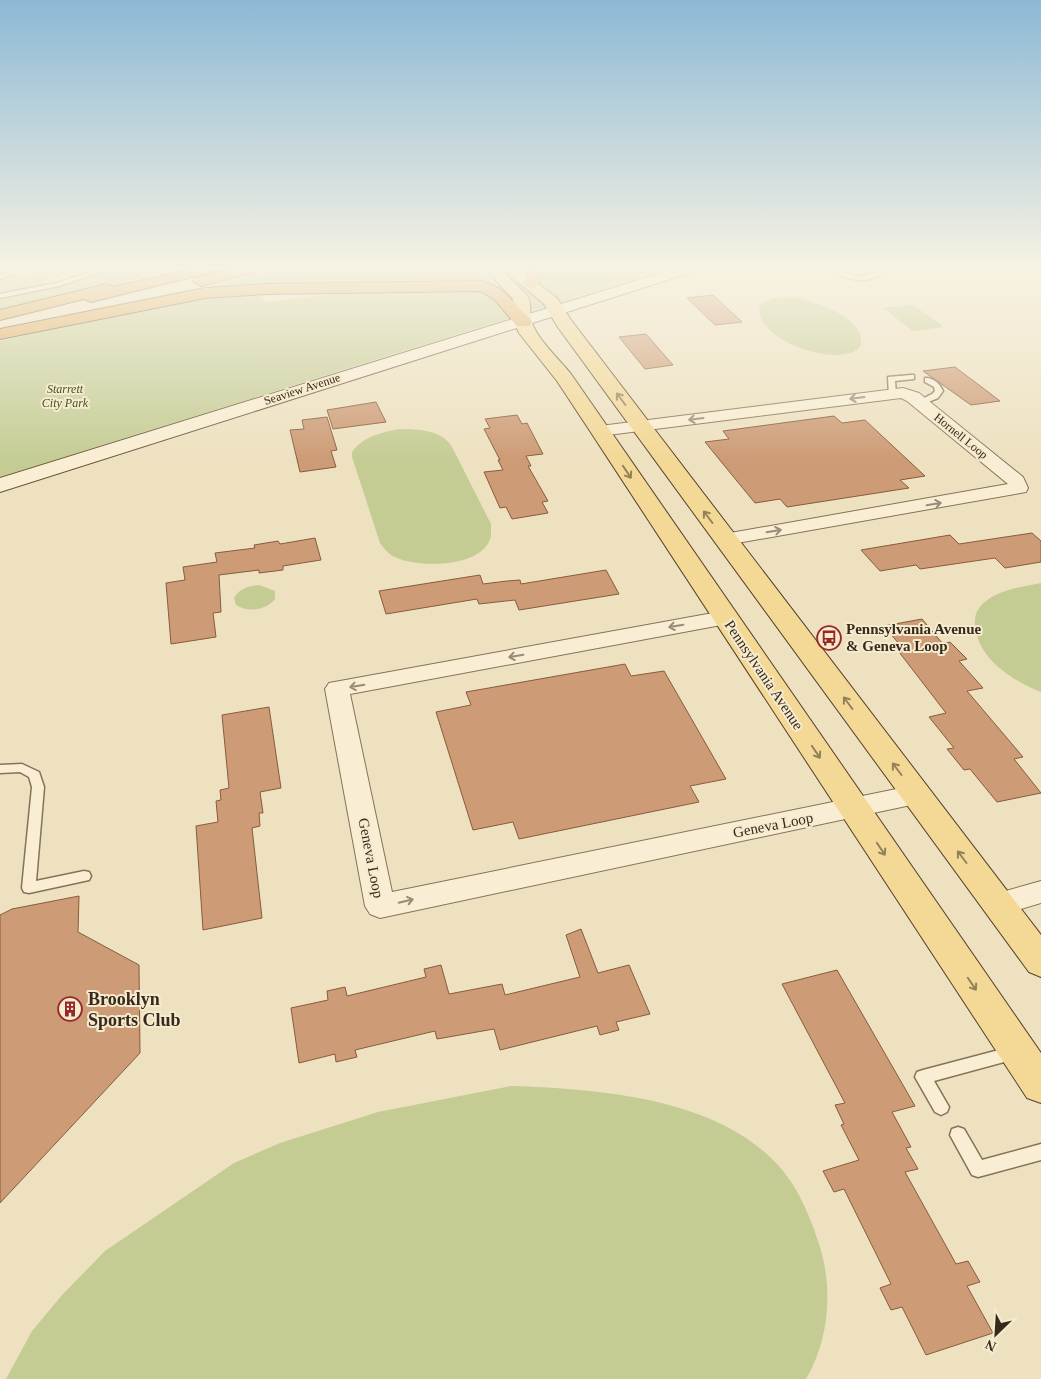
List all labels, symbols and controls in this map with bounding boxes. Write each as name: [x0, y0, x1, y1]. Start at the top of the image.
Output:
street label: Seaview Avenue: [262, 370, 342, 408]
park label: Starrett City Park: [42, 382, 89, 410]
one-way arrow: [616, 392, 626, 406]
one-way arrow: [849, 393, 865, 403]
street label: Hornell Loop: [931, 410, 991, 462]
one-way arrow: [688, 414, 704, 424]
one-way arrow: [622, 464, 632, 478]
one-way arrow: [925, 499, 941, 509]
one-way arrow: [703, 511, 714, 524]
one-way arrow: [765, 526, 781, 536]
street label: Pennsylvania Avenue: [721, 617, 807, 733]
place label: Pennsylvania Avenue & Geneva Loop: [846, 621, 982, 654]
one-way arrow: [669, 622, 685, 632]
bus stop icon: Pennsylvania Avenue & Geneva Loop: [816, 625, 842, 651]
one-way arrow: [509, 651, 525, 661]
one-way arrow: [349, 681, 365, 691]
one-way arrow: [842, 697, 853, 710]
one-way arrow: [811, 744, 821, 758]
one-way arrow: [891, 763, 902, 776]
street label: Geneva Loop: [732, 809, 814, 841]
street label: Geneva Loop: [355, 817, 387, 899]
one-way arrow: [876, 842, 887, 856]
one-way arrow: [957, 851, 968, 864]
one-way arrow: [397, 896, 413, 905]
one-way arrow: [967, 976, 977, 990]
place label: Brooklyn Sports Club: [88, 989, 181, 1030]
building icon: Brooklyn Sports Club: [57, 996, 83, 1022]
north arrow: [971, 1309, 1021, 1359]
text: N: [983, 1336, 998, 1354]

